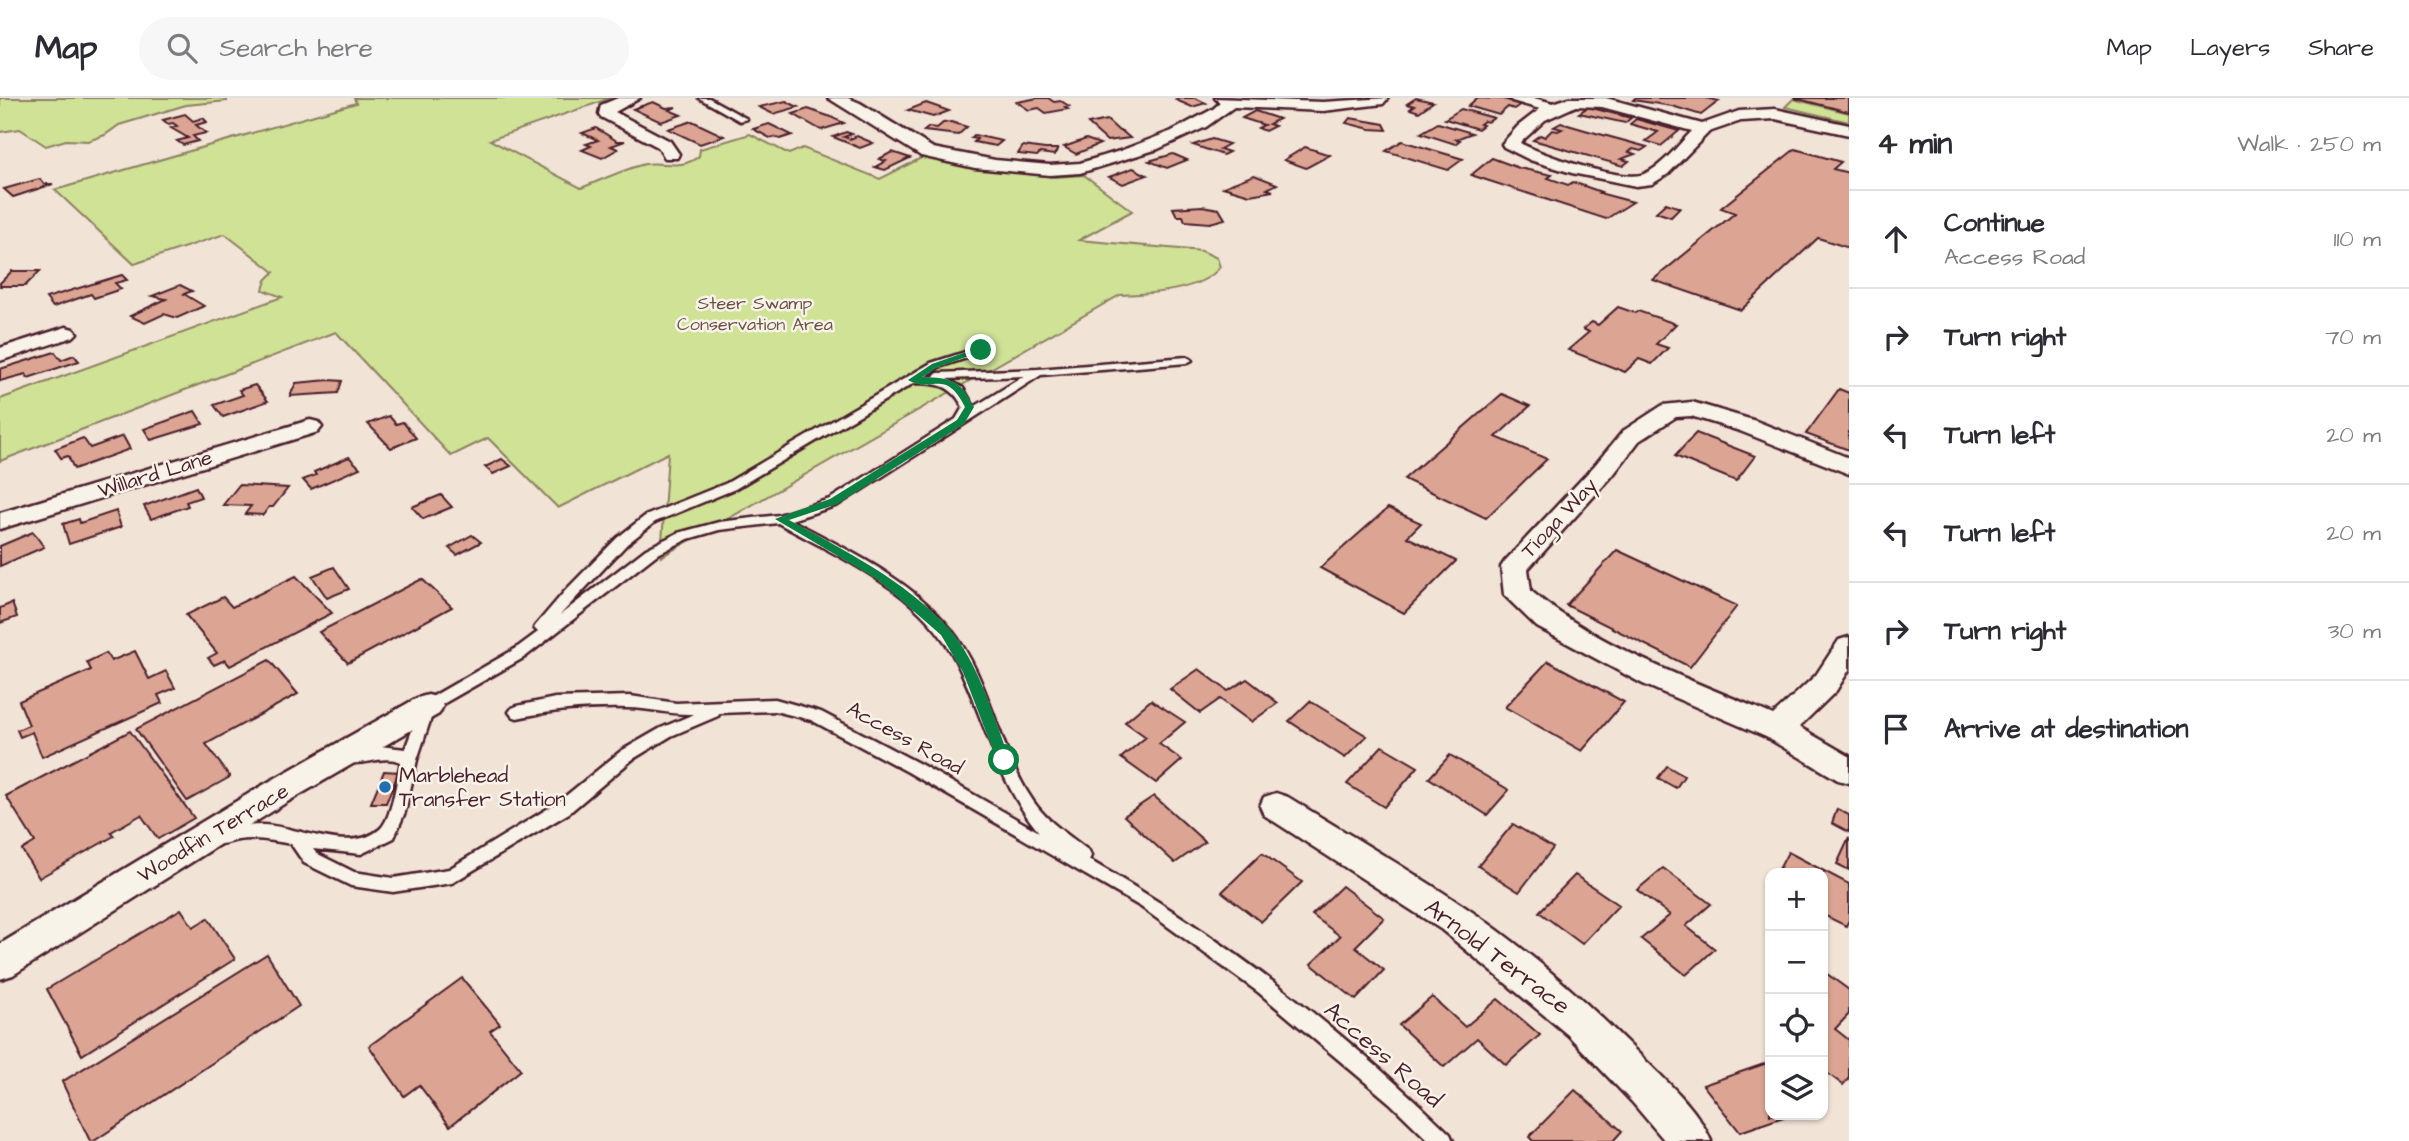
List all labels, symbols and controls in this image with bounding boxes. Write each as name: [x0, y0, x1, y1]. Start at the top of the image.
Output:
search box: [139, 17, 629, 80]
text: Map: [35, 25, 97, 71]
icon: search: [163, 29, 201, 67]
text: Search here: [219, 30, 373, 66]
text: Map: [2107, 31, 2152, 65]
text: Layers: [2190, 31, 2270, 65]
text: Share: [2308, 31, 2374, 65]
text: 4 min: [1877, 123, 1952, 165]
text: Walk · 250 m: [2237, 128, 2381, 160]
text: Continue: [1944, 205, 2045, 241]
icon: ahead: [1877, 220, 1915, 258]
text: 110 m: [2333, 223, 2381, 255]
text: Access Road: [1944, 241, 2085, 273]
park label: Steer Swamp Conservation Area: [677, 291, 833, 337]
icon: right: [1877, 318, 1915, 356]
text: Turn right: [1944, 319, 2066, 355]
text: 70 m: [2325, 321, 2381, 353]
route end: [965, 334, 996, 365]
icon: left: [1877, 416, 1915, 454]
text: Turn left: [1944, 417, 2055, 453]
text: 20 m: [2326, 419, 2381, 451]
street label: Willard Lane: [94, 443, 216, 505]
street label: Tioga Way: [1514, 471, 1605, 566]
icon: left: [1877, 514, 1915, 552]
text: Turn left: [1944, 515, 2055, 551]
text: 20 m: [2326, 517, 2381, 549]
icon: right: [1877, 612, 1915, 650]
text: Turn right: [1944, 613, 2066, 649]
text: 30 m: [2328, 615, 2381, 647]
street label: Access Road: [842, 694, 969, 782]
icon: arrive: [1877, 710, 1915, 748]
text: Arrive at destination: [1944, 711, 2189, 747]
route start: [988, 744, 1019, 775]
place label: Marblehead Transfer Station: [399, 761, 566, 814]
street label: Woodfin Terrace: [132, 776, 294, 890]
marker: Marblehead Transfer Station: [377, 779, 393, 795]
map controls: [1765, 868, 1828, 1120]
button: +: [1765, 868, 1828, 931]
street label: Arnold Terrace: [1417, 891, 1577, 1023]
button: −: [1765, 931, 1828, 994]
street label: Access Road: [1316, 994, 1450, 1116]
button: locate: [1765, 994, 1828, 1057]
button: layers: [1765, 1057, 1828, 1120]

